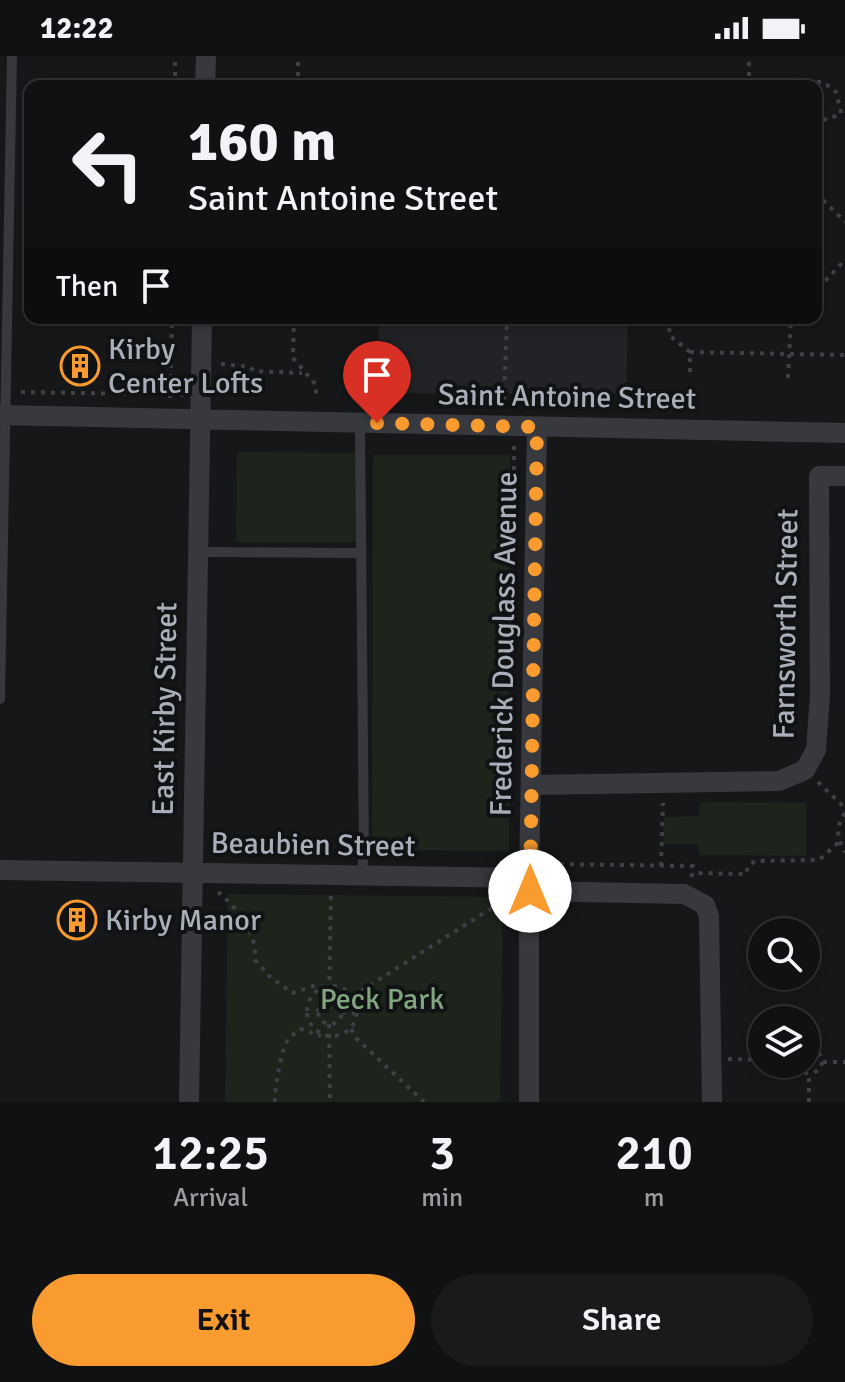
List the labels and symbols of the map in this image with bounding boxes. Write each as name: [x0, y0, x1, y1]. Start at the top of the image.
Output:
place label: Kirby Center Lofts: [108, 331, 263, 402]
pin: [343, 341, 411, 423]
building icon: Kirby Center Lofts: [59, 345, 101, 387]
street label: Saint Antoine Street: [438, 376, 696, 418]
street label: Frederick Douglass Avenue: [482, 471, 526, 817]
street label: Farnsworth Street: [765, 508, 807, 740]
street label: East Kirby Street: [145, 602, 185, 816]
street label: Beaubien Street: [210, 825, 416, 865]
position arrow: [488, 849, 572, 933]
building icon: Kirby Manor: [56, 899, 98, 941]
place label: Kirby Manor: [105, 902, 261, 939]
park label: Peck Park: [320, 981, 444, 1018]

